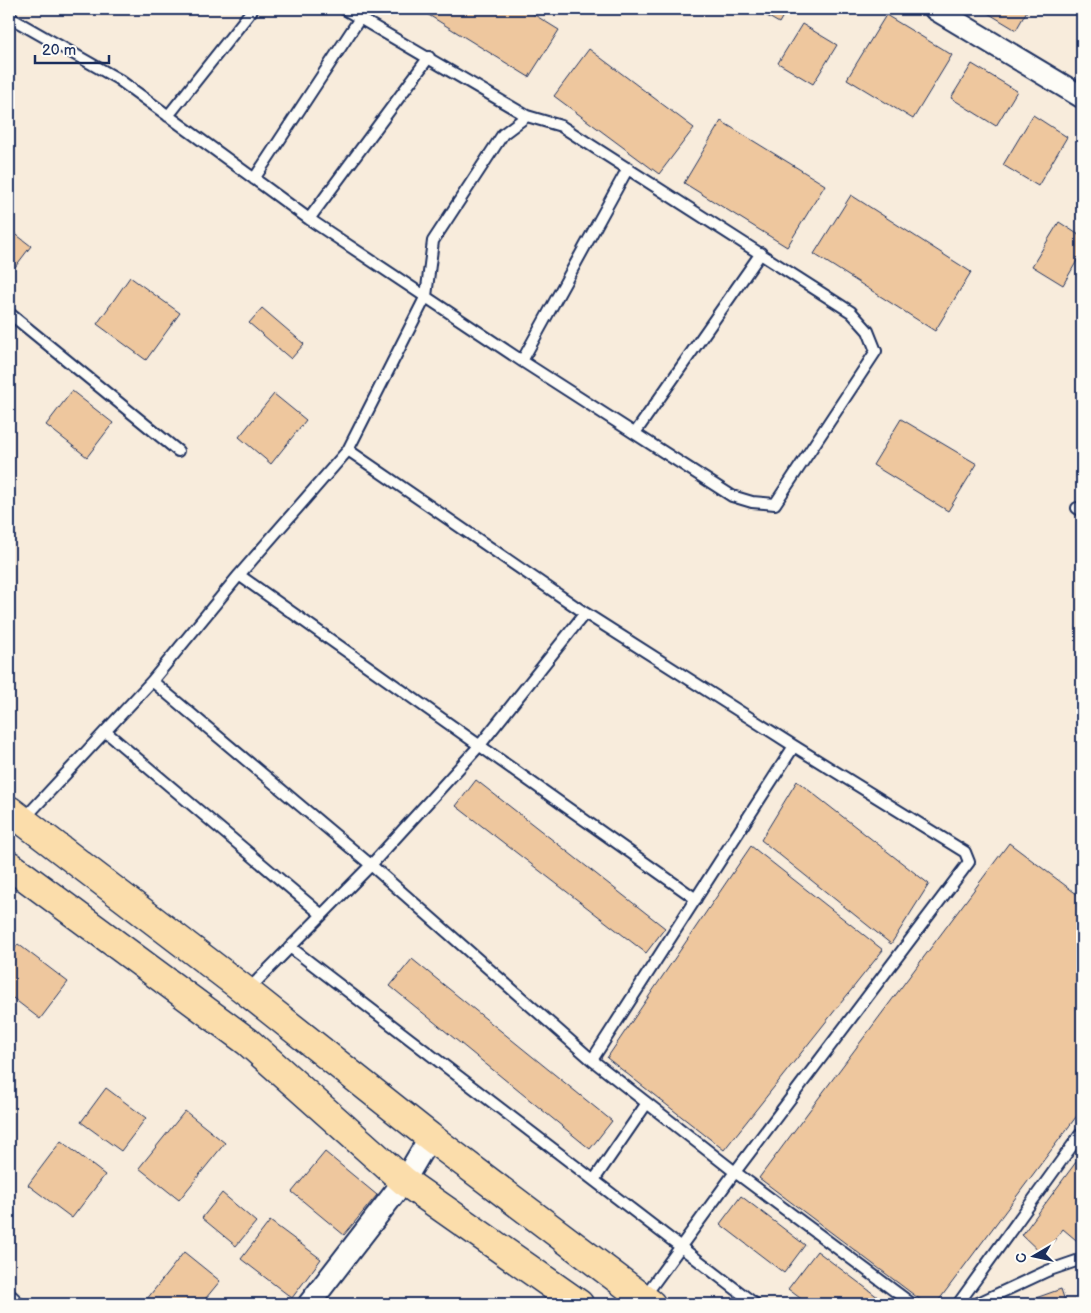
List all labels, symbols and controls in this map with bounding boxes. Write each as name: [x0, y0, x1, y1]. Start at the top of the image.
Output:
scale bar: [35, 32, 109, 64]
text: 20 m: [42, 41, 76, 60]
north arrow: [1008, 1230, 1058, 1280]
text: С: [1012, 1252, 1031, 1264]

